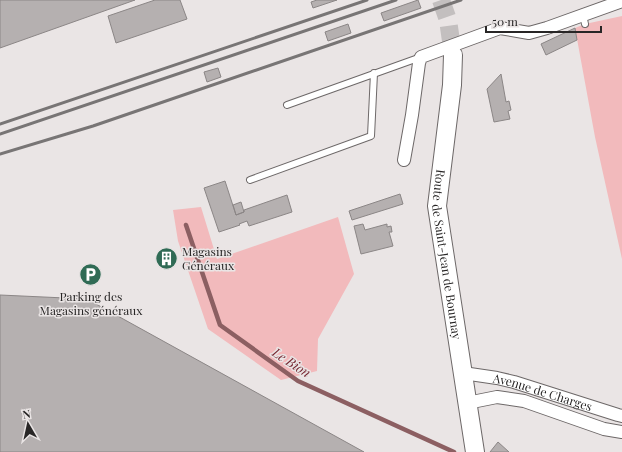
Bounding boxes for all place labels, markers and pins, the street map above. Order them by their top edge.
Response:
place label: Magasins Généraux [182,243,235,273]
building icon: Magasins Généraux [154,245,180,271]
parking icon: Parking des Magasins généraux [78,262,104,288]
place label: Parking des Magasins généraux [40,288,143,318]

